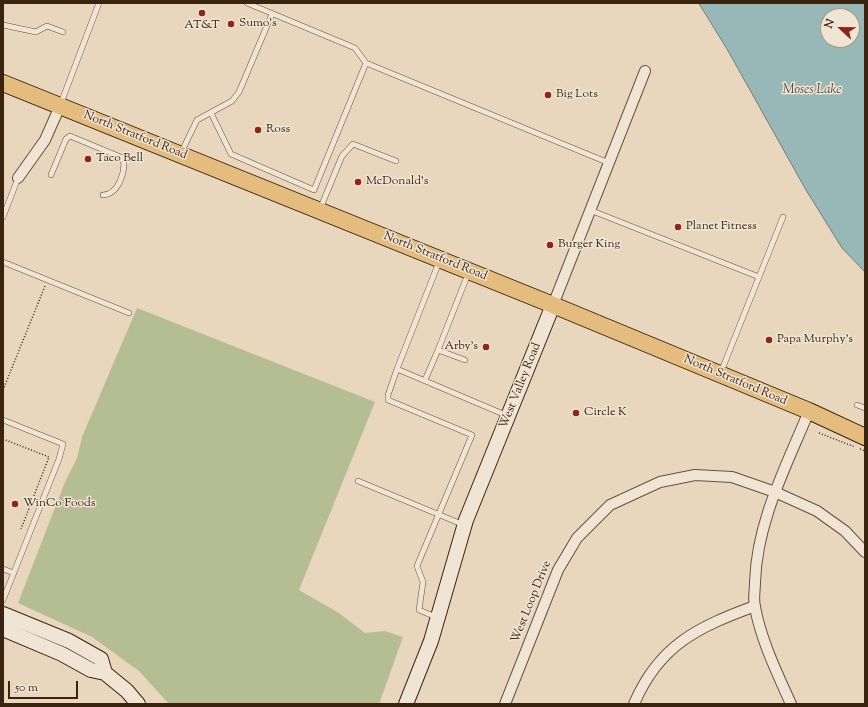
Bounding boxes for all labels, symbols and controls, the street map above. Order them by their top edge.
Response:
marker: AT&T [197,8,207,18]
north arrow [820,8,860,48]
place label: Sumo's [239,17,277,31]
text: N [821,17,839,31]
place label: AT&T [184,19,220,33]
marker: Sumo's [226,19,236,29]
water label: Moses Lake [782,83,842,99]
place label: Big Lots [556,88,598,102]
marker: Big Lots [543,90,553,100]
street label: North Stratford Road [81,109,189,163]
place label: Ross [266,123,290,137]
marker: Ross [253,125,263,135]
place label: Taco Bell [96,152,143,166]
marker: Taco Bell [83,154,93,164]
place label: McDonald's [366,175,428,189]
marker: McDonald's [353,177,363,187]
place label: Planet Fitness [686,220,757,234]
marker: Planet Fitness [673,222,683,232]
street label: North Stratford Road [381,230,489,284]
place label: Burger King [558,238,620,252]
marker: Burger King [545,240,555,250]
place label: Papa Murphy's [777,333,853,347]
marker: Papa Murphy's [764,335,774,345]
place label: Arby's [444,340,478,354]
street label: West Valley Road [497,341,545,431]
marker: Arby's [481,342,491,352]
street label: North Stratford Road [681,353,789,409]
place label: Circle K [584,406,627,420]
marker: Circle K [571,408,581,418]
place label: WinCo Foods [23,497,96,511]
marker: WinCo Foods [10,499,20,509]
street label: West Loop Drive [509,559,555,645]
scale bar [10,673,80,699]
text: 50 m [15,679,38,697]

